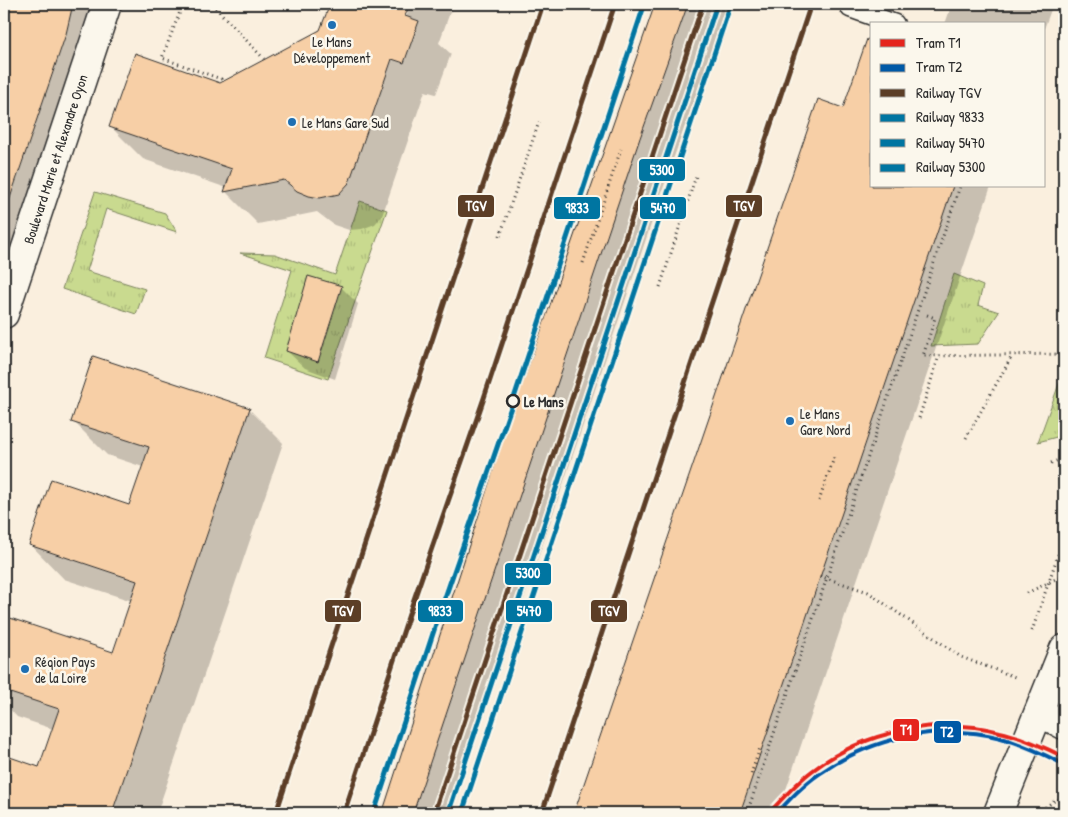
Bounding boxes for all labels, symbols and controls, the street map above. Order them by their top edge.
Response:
marker: Le Mans Développement [326,19,338,31]
legend [870,22,1046,188]
place label: Le Mans Développement [294,32,370,68]
text: Tram T1 [916,32,961,53]
text: Tram T2 [916,56,962,77]
street label: Boulevard Marie et Alexandre Oyon [19,72,92,246]
text: Railway TGV [916,82,982,103]
text: Railway 9833 [916,106,984,127]
place label: Le Mans Gare Sud [302,113,389,132]
marker: Le Mans Gare Sud [286,116,298,128]
text: Railway 5470 [916,132,985,153]
text: Railway 5300 [916,156,985,177]
line badge: 5300 [638,158,686,182]
text: 5300 [650,160,675,179]
line badge: TGV [457,194,495,218]
line badge: TGV [725,194,763,218]
text: TGV [464,196,488,215]
line badge: 9833 [553,196,601,220]
line badge: 5470 [639,196,687,220]
text: TGV [732,196,756,215]
text: 9833 [565,198,590,217]
text: 5470 [651,198,676,217]
place label: Le Mans [524,392,564,411]
marker: Le Mans [506,394,520,408]
place label: Le Mans Gare Nord [800,404,851,439]
marker: Le Mans Gare Nord [784,415,796,427]
line badge: 5300 [504,562,552,586]
text: 5300 [516,563,541,582]
line badge: TGV [324,599,362,623]
line badge: 9833 [417,599,464,623]
line badge: 5470 [505,599,553,623]
line badge: TGV [590,599,628,623]
text: TGV [331,601,355,620]
text: 9833 [428,601,453,620]
text: 5470 [517,601,542,620]
text: TGV [597,601,621,620]
place label: Région Pays de la Loire [35,652,95,687]
marker: Région Pays de la Loire [19,663,31,675]
line badge: T1 [892,718,920,742]
text: T1 [899,720,912,739]
line badge: T2 [933,720,962,744]
text: T2 [939,722,954,741]

